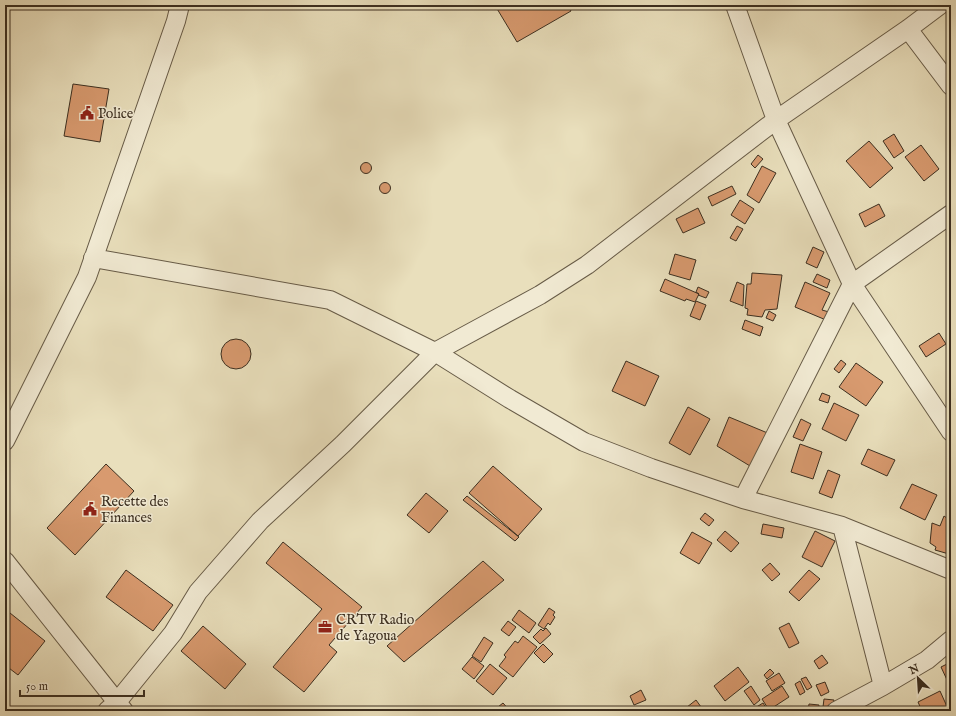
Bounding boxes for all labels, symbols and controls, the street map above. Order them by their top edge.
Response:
public building icon: Police [79,105,95,121]
place label: Police [98,105,134,123]
place label: Recette des Finances [101,493,168,527]
public building icon: Recette des Finances [82,501,98,517]
place label: CRTV Radio de Yagoua [336,611,415,645]
office icon: CRTV Radio de Yagoua [317,619,333,635]
north arrow [898,658,938,698]
text: N [906,661,922,679]
scale bar [20,672,144,698]
text: 50 m [26,679,48,694]

